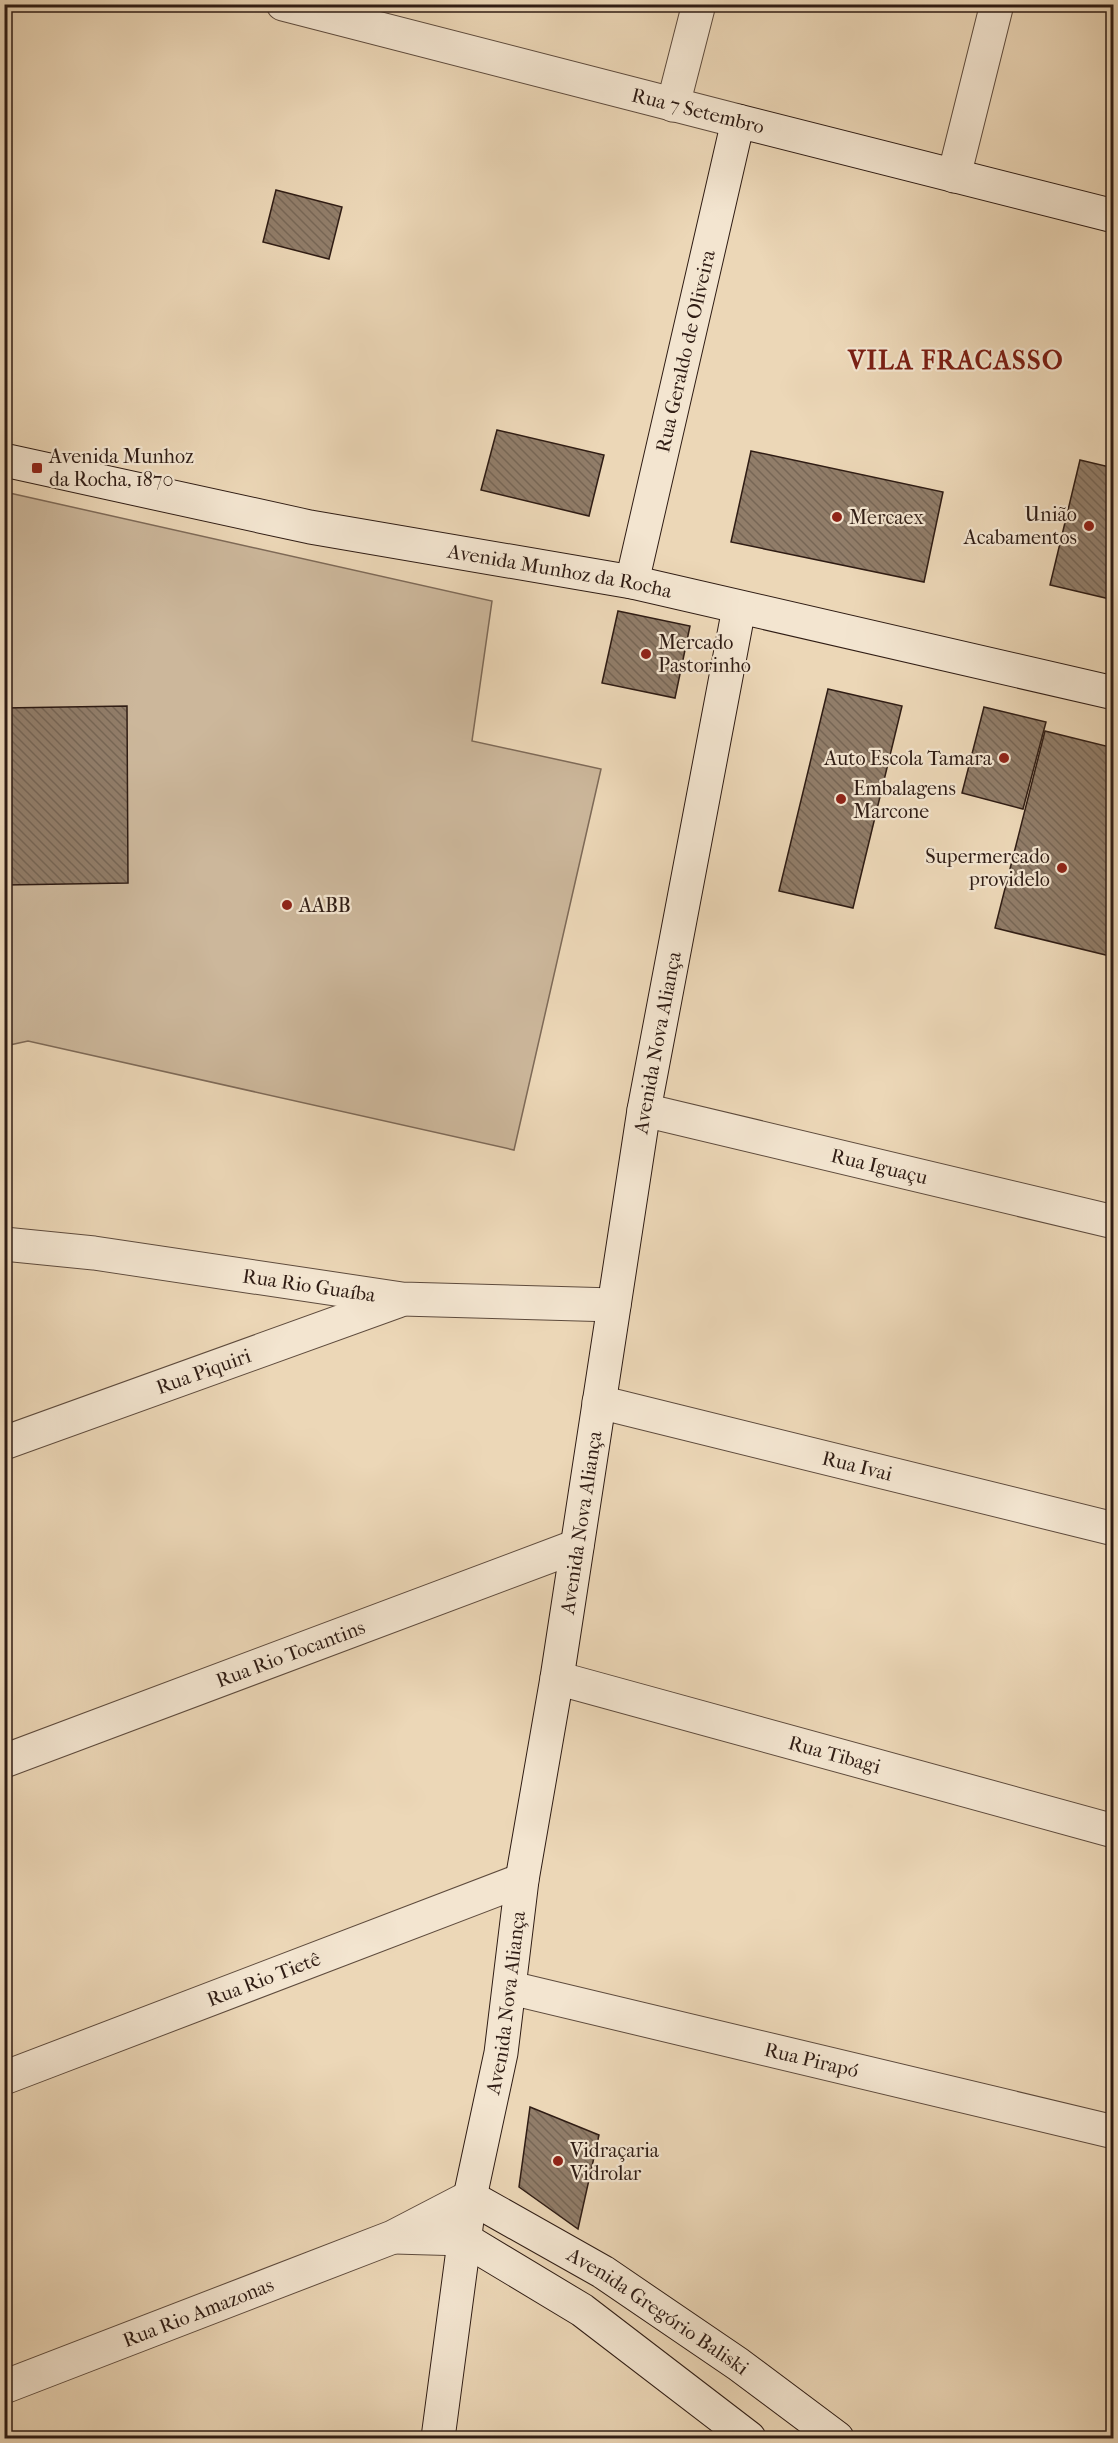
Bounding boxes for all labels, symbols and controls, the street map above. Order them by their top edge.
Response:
street label: Rua 7 Setembro [629,83,767,139]
street label: Rua Geraldo de Oliveira [651,247,720,454]
district label: VILA FRACASSO [847,345,1064,376]
place label: Avenida Munhoz da Rocha, 1870 [48,445,194,491]
marker: Avenida Munhoz da Rocha, 1870 [30,461,44,475]
place label: União Acabamentos [963,503,1077,549]
place label: Mercaex [849,506,924,529]
marker: Mercaex [830,510,844,524]
marker: União Acabamentos [1082,519,1096,533]
street label: Avenida Munhoz da Rocha [445,539,675,603]
place label: Mercado Pastorinho [658,631,751,677]
marker: Mercado Pastorinho [639,647,653,661]
place label: Auto Escola Tamara [823,747,993,770]
marker: Auto Escola Tamara [997,751,1011,765]
place label: Embalagens Marcone [853,777,956,823]
marker: Embalagens Marcone [834,792,848,806]
place label: Supermercado providelo [925,845,1050,891]
marker: Supermercado providelo [1055,861,1069,875]
place label: AABB [298,894,351,917]
marker: AABB [280,898,294,912]
street label: Avenida Nova Aliança [629,949,685,1136]
street label: Rua Iguaçu [829,1143,931,1189]
street label: Rua Rio Guaíba [241,1264,378,1307]
street label: Rua Piquiri [153,1343,254,1399]
street label: Avenida Nova Aliança [555,1429,606,1617]
street label: Rua Ivai [820,1446,895,1485]
street label: Rua Rio Tocantins [213,1615,368,1692]
street label: Rua Tibagi [786,1731,883,1778]
street label: Avenida Nova Aliança [481,1909,530,2097]
street label: Rua Rio Tietê [204,1947,324,2011]
street label: Rua Pirapó [762,2037,861,2082]
place label: Vidraçaria Vidrolar [569,2139,660,2185]
marker: Vidraçaria Vidrolar [551,2154,565,2168]
street label: Avenida Gregório Baliski [562,2242,753,2380]
street label: Rua Rio Amazonas [119,2273,277,2352]

